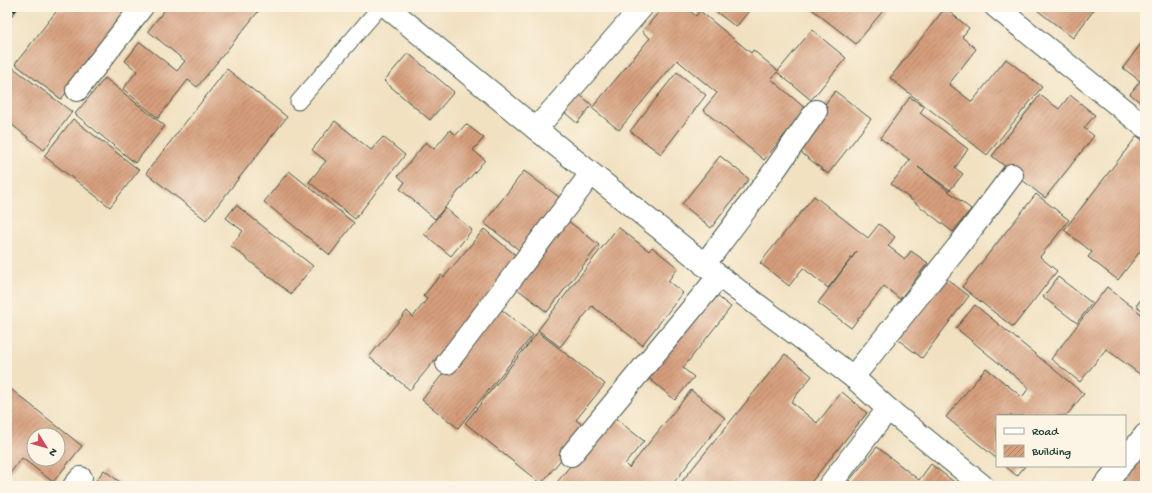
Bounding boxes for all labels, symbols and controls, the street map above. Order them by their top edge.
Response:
legend [996,415,1126,467]
text: Road [1032,426,1059,440]
north arrow [26,427,66,467]
text: N [45,445,59,458]
text: Building [1031,446,1071,460]

